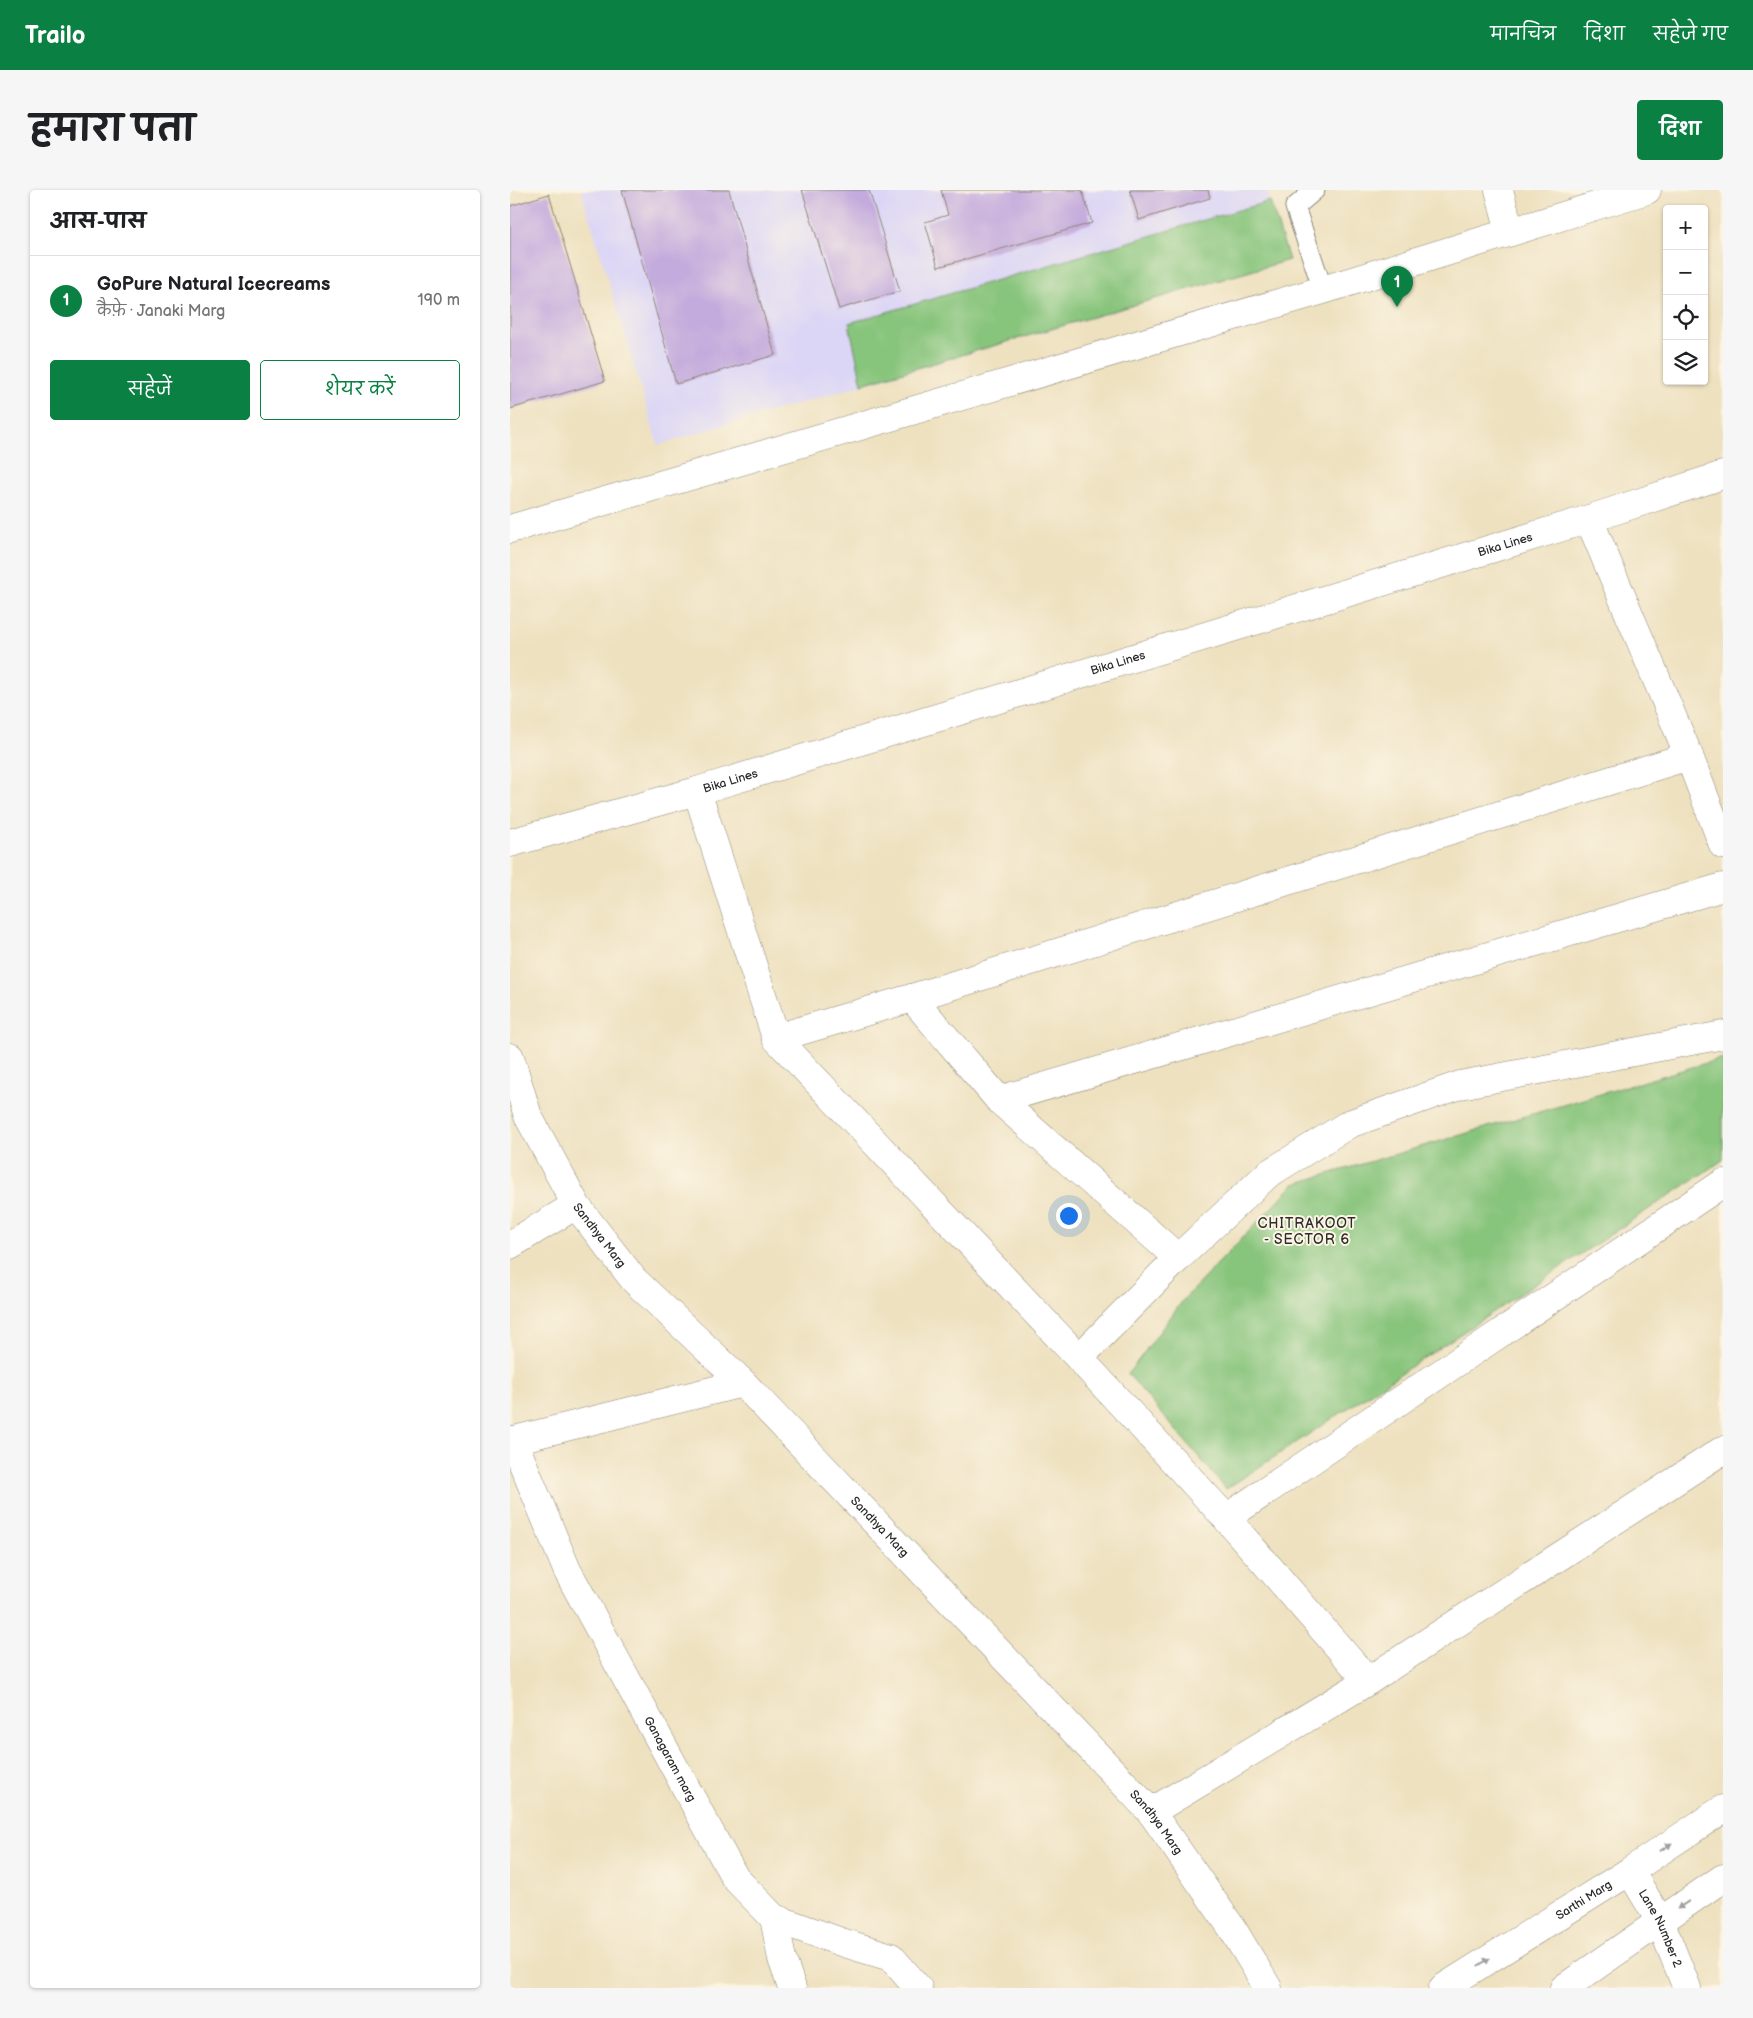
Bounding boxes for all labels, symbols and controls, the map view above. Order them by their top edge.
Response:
text: Trailo [25,21,85,50]
text: मानचित्र [1490,24,1556,45]
text: दिशा [1584,24,1625,45]
text: सहेजे गए [1653,24,1728,45]
button: दिशा [1637,100,1723,160]
text: हमारा पता [30,108,195,151]
map controls [1663,205,1708,385]
button: + [1663,205,1708,250]
text: आस-पास [50,209,146,234]
button: − [1663,250,1708,295]
pin: 1 [1381,266,1413,307]
text: GoPure Natural Icecreams [97,273,330,296]
text: 1 [63,291,69,310]
text: 190 m [418,291,460,310]
button: locate [1663,295,1708,340]
text: कैफ़े · Janaki Marg [97,302,225,321]
button: layers [1663,340,1708,385]
button: सहेजें [50,360,250,420]
button: शेयर करें [260,360,460,420]
street label: Bika Lines [1476,529,1534,560]
street label: Bika Lines [1089,647,1147,678]
street label: Bika Lines [701,765,760,796]
street label: Sandhya Marg [570,1200,629,1271]
your location [1056,1203,1082,1229]
district label: CHITRAKOOT - SECTOR 6 [1257,1215,1357,1248]
street label: Sandhya Marg [848,1493,912,1560]
street label: Ganagaram marg [641,1714,699,1804]
street label: Sandhya Marg [1127,1787,1186,1858]
one-way arrow [1659,1842,1672,1852]
street label: Sarthi Marg [1553,1877,1615,1923]
street label: Lane Number 2 [1635,1887,1685,1969]
one-way arrow [1676,1901,1689,1910]
one-way arrow [1477,1958,1490,1967]

